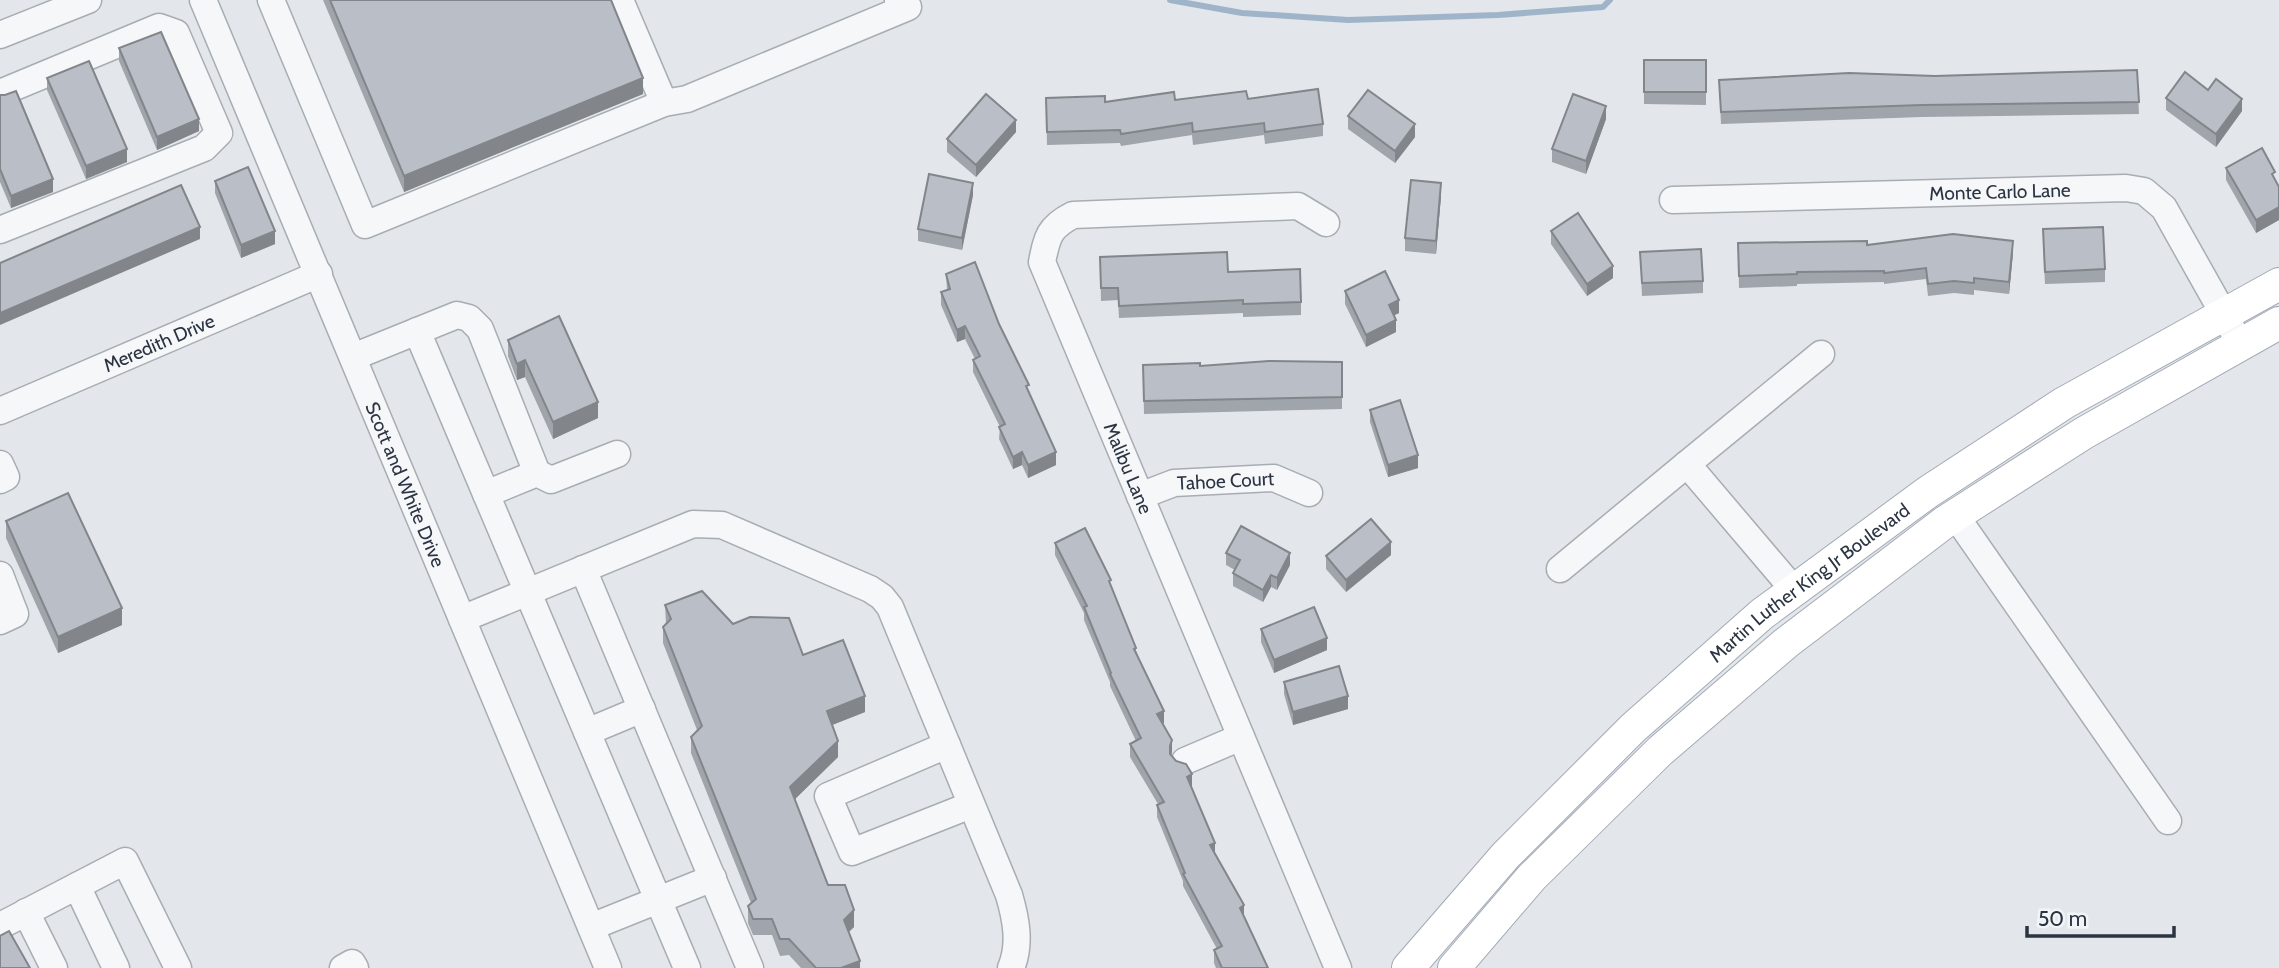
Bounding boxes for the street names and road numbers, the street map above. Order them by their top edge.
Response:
street label: Monte Carlo Lane [1929,178,2071,205]
street label: Meredith Drive [100,309,218,377]
street label: Scott and White Drive [361,398,450,571]
street label: Malibu Lane [1099,419,1158,518]
street label: Tahoe Court [1176,466,1275,494]
street label: Martin Luther King Jr Boulevard [1704,498,1914,667]

